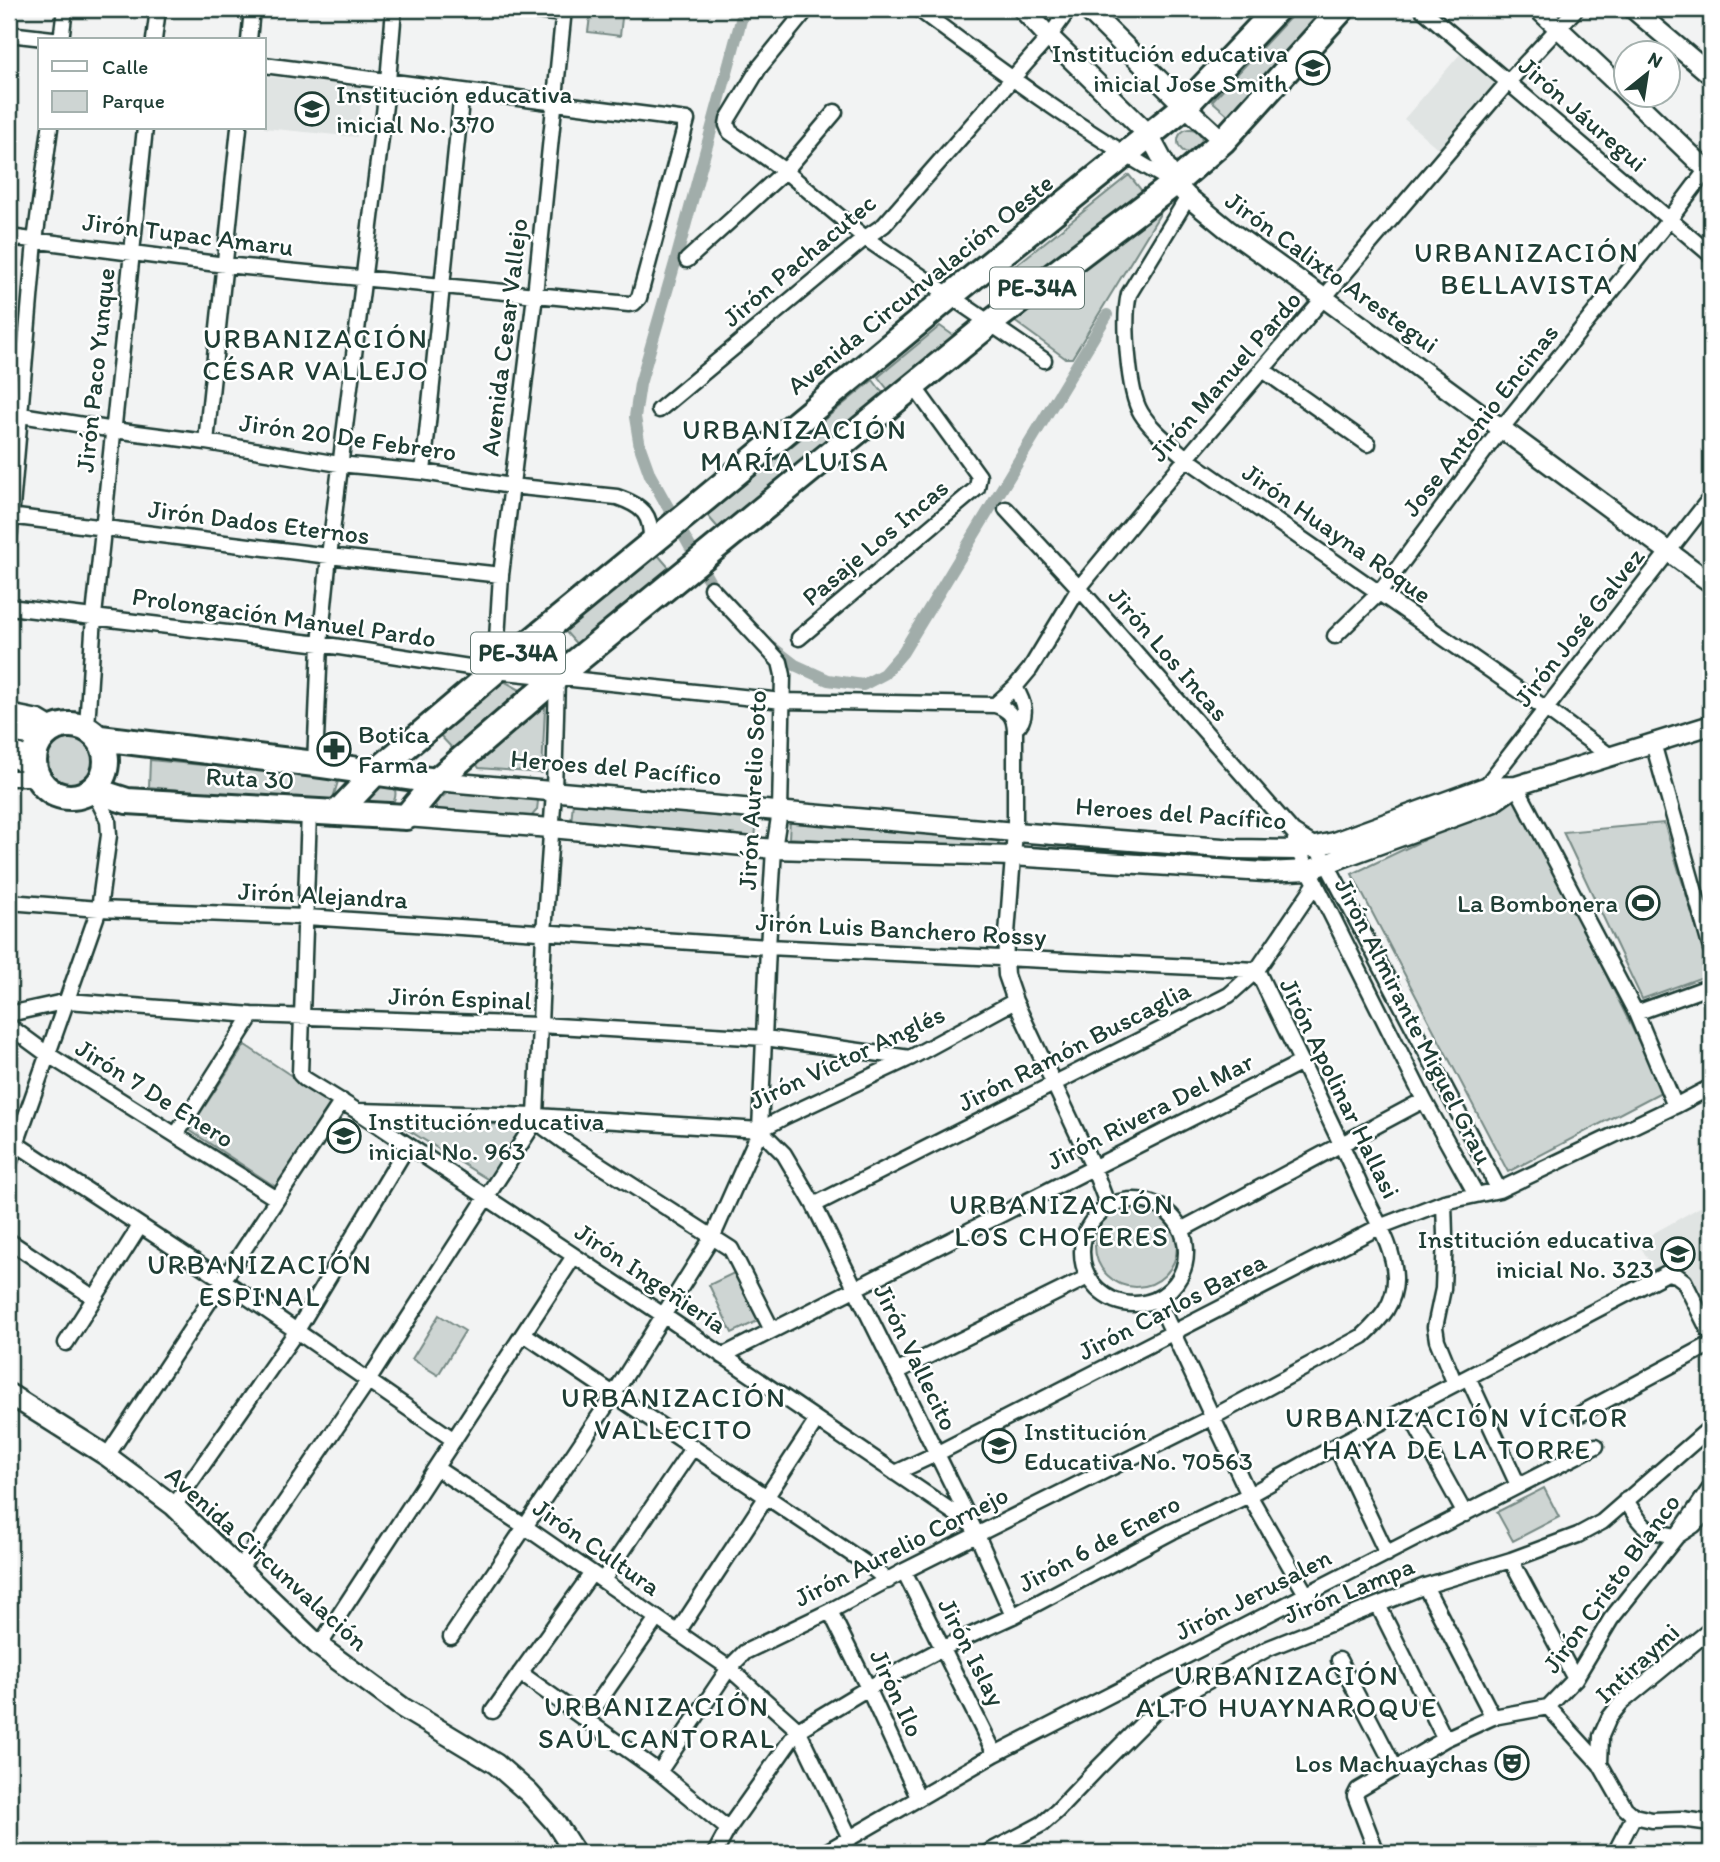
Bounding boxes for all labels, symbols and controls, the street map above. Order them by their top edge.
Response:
place label: Institución educativa inicial Jose Smith [1052,37,1288,99]
legend [38,38,266,130]
north arrow [1612,38,1682,108]
text: N [1644,47,1667,73]
school or university icon: Institución educativa inicial Jose Smith [1294,49,1332,87]
street label: Jirón Jáuregui [1512,50,1654,178]
text: Calle [102,54,148,79]
place label: Institución educativa inicial No. 370 [336,78,572,140]
text: Parque [102,88,165,113]
school or university icon: Institución educativa inicial No. 370 [293,90,331,128]
street label: Avenida Circunvalación Oeste [780,167,1060,401]
street label: Jirón Calixto Arestegui [1219,184,1445,360]
street label: Jirón Pachacutec [716,186,882,334]
street label: Jirón Tupac Amaru [81,205,295,263]
street label: Avenida Cesar Vallejo [474,216,534,458]
district label: URBANIZACIÓN BELLAVISTA [1414,235,1640,301]
street label: Jirón Paco Yunque [68,266,122,474]
road number: PE-34A [990,268,1084,309]
street label: Jirón Manuel Pardo [1142,284,1308,468]
street label: Jose Antonio Encinas [1395,317,1565,523]
district label: URBANIZACIÓN CÉSAR VALLEJO [202,321,430,387]
street label: Jirón 20 De Febrero [237,406,459,468]
district label: URBANIZACIÓN MARÍA LUISA [682,412,908,478]
street label: Jirón Huayna Roque [1236,456,1438,610]
street label: Pasaje Los Incas [795,471,955,613]
street label: Jirón Dados Eternos [146,493,372,551]
street label: Jirón José Galvez [1507,541,1651,713]
street label: Prolongación Manuel Pardo [130,580,438,654]
street label: Jirón Los Incas [1102,580,1236,728]
road number: PE-34A [471,632,565,674]
street label: Jirón Aurelio Soto [731,689,773,891]
place label: Botica Farma [358,718,430,780]
pharmacy icon: Botica Farma [315,730,353,768]
street label: Heroes del Pacífico [509,742,723,792]
street label: Ruta 30 [205,760,295,796]
street label: Heroes del Pacífico [1074,790,1288,836]
street label: Jirón Almirante Miguel Grau [1328,873,1500,1169]
street label: Jirón Alejandra [237,875,409,915]
sports icon: La Bombonera [1624,884,1662,922]
place label: La Bombonera [1457,887,1618,919]
street label: Jirón Luis Banchero Rossy [755,905,1047,953]
street label: Jirón Ramón Buscaglia [952,973,1196,1119]
street label: Jirón Apolinar Hallasi [1273,973,1407,1203]
street label: Jirón Espinal [388,980,532,1016]
street label: Jirón Víctor Anglés [744,998,950,1116]
street label: Jirón 7 De Enero [70,1031,240,1155]
street label: Jirón Rivera Del Mar [1041,1045,1259,1177]
place label: Institución educativa inicial No. 963 [368,1105,604,1167]
school or university icon: Institución educativa inicial No. 963 [325,1117,363,1155]
district label: URBANIZACIÓN LOS CHOFERES [949,1187,1175,1253]
street label: Jirón Ingeñiería [569,1215,734,1341]
place label: Institución educativa inicial No. 323 [1418,1223,1654,1285]
school or university icon: Institución educativa inicial No. 323 [1659,1235,1697,1273]
street label: Jirón Carlos Barea [1072,1245,1272,1367]
district label: URBANIZACIÓN ESPINAL [147,1247,373,1313]
street label: Jirón Vallecito [867,1278,965,1436]
district label: URBANIZACIÓN VALLECITO [561,1380,787,1446]
district label: URBANIZACIÓN VÍCTOR HAYA DE LA TORRE [1285,1400,1629,1466]
place label: Institución Educativa No. 70563 [1024,1415,1253,1477]
school or university icon: Institución Educativa No. 70563 [980,1427,1018,1465]
street label: Avenida Circunvalación [159,1458,375,1658]
street label: Jirón Aurelio Cornejo [789,1478,1013,1614]
street label: Jirón 6 de Enero [1012,1487,1186,1599]
street label: Jirón Cristo Blanco [1535,1487,1687,1679]
street label: Jirón Cultura [527,1491,667,1603]
street label: Jirón Jerusalen [1169,1541,1337,1647]
street label: Jirón Lampa [1279,1549,1419,1631]
street label: Jirón Islay [931,1593,1013,1711]
street label: Intiraymi [1588,1616,1686,1710]
street label: Jirón Ilo [863,1644,931,1742]
district label: URBANIZACIÓN ALTO HUAYNAROQUE [1136,1658,1438,1724]
district label: URBANIZACIÓN SAÚL CANTORAL [538,1689,776,1755]
theatre icon: Los Machuaychas [1493,1744,1531,1782]
place label: Los Machuaychas [1295,1747,1488,1779]

